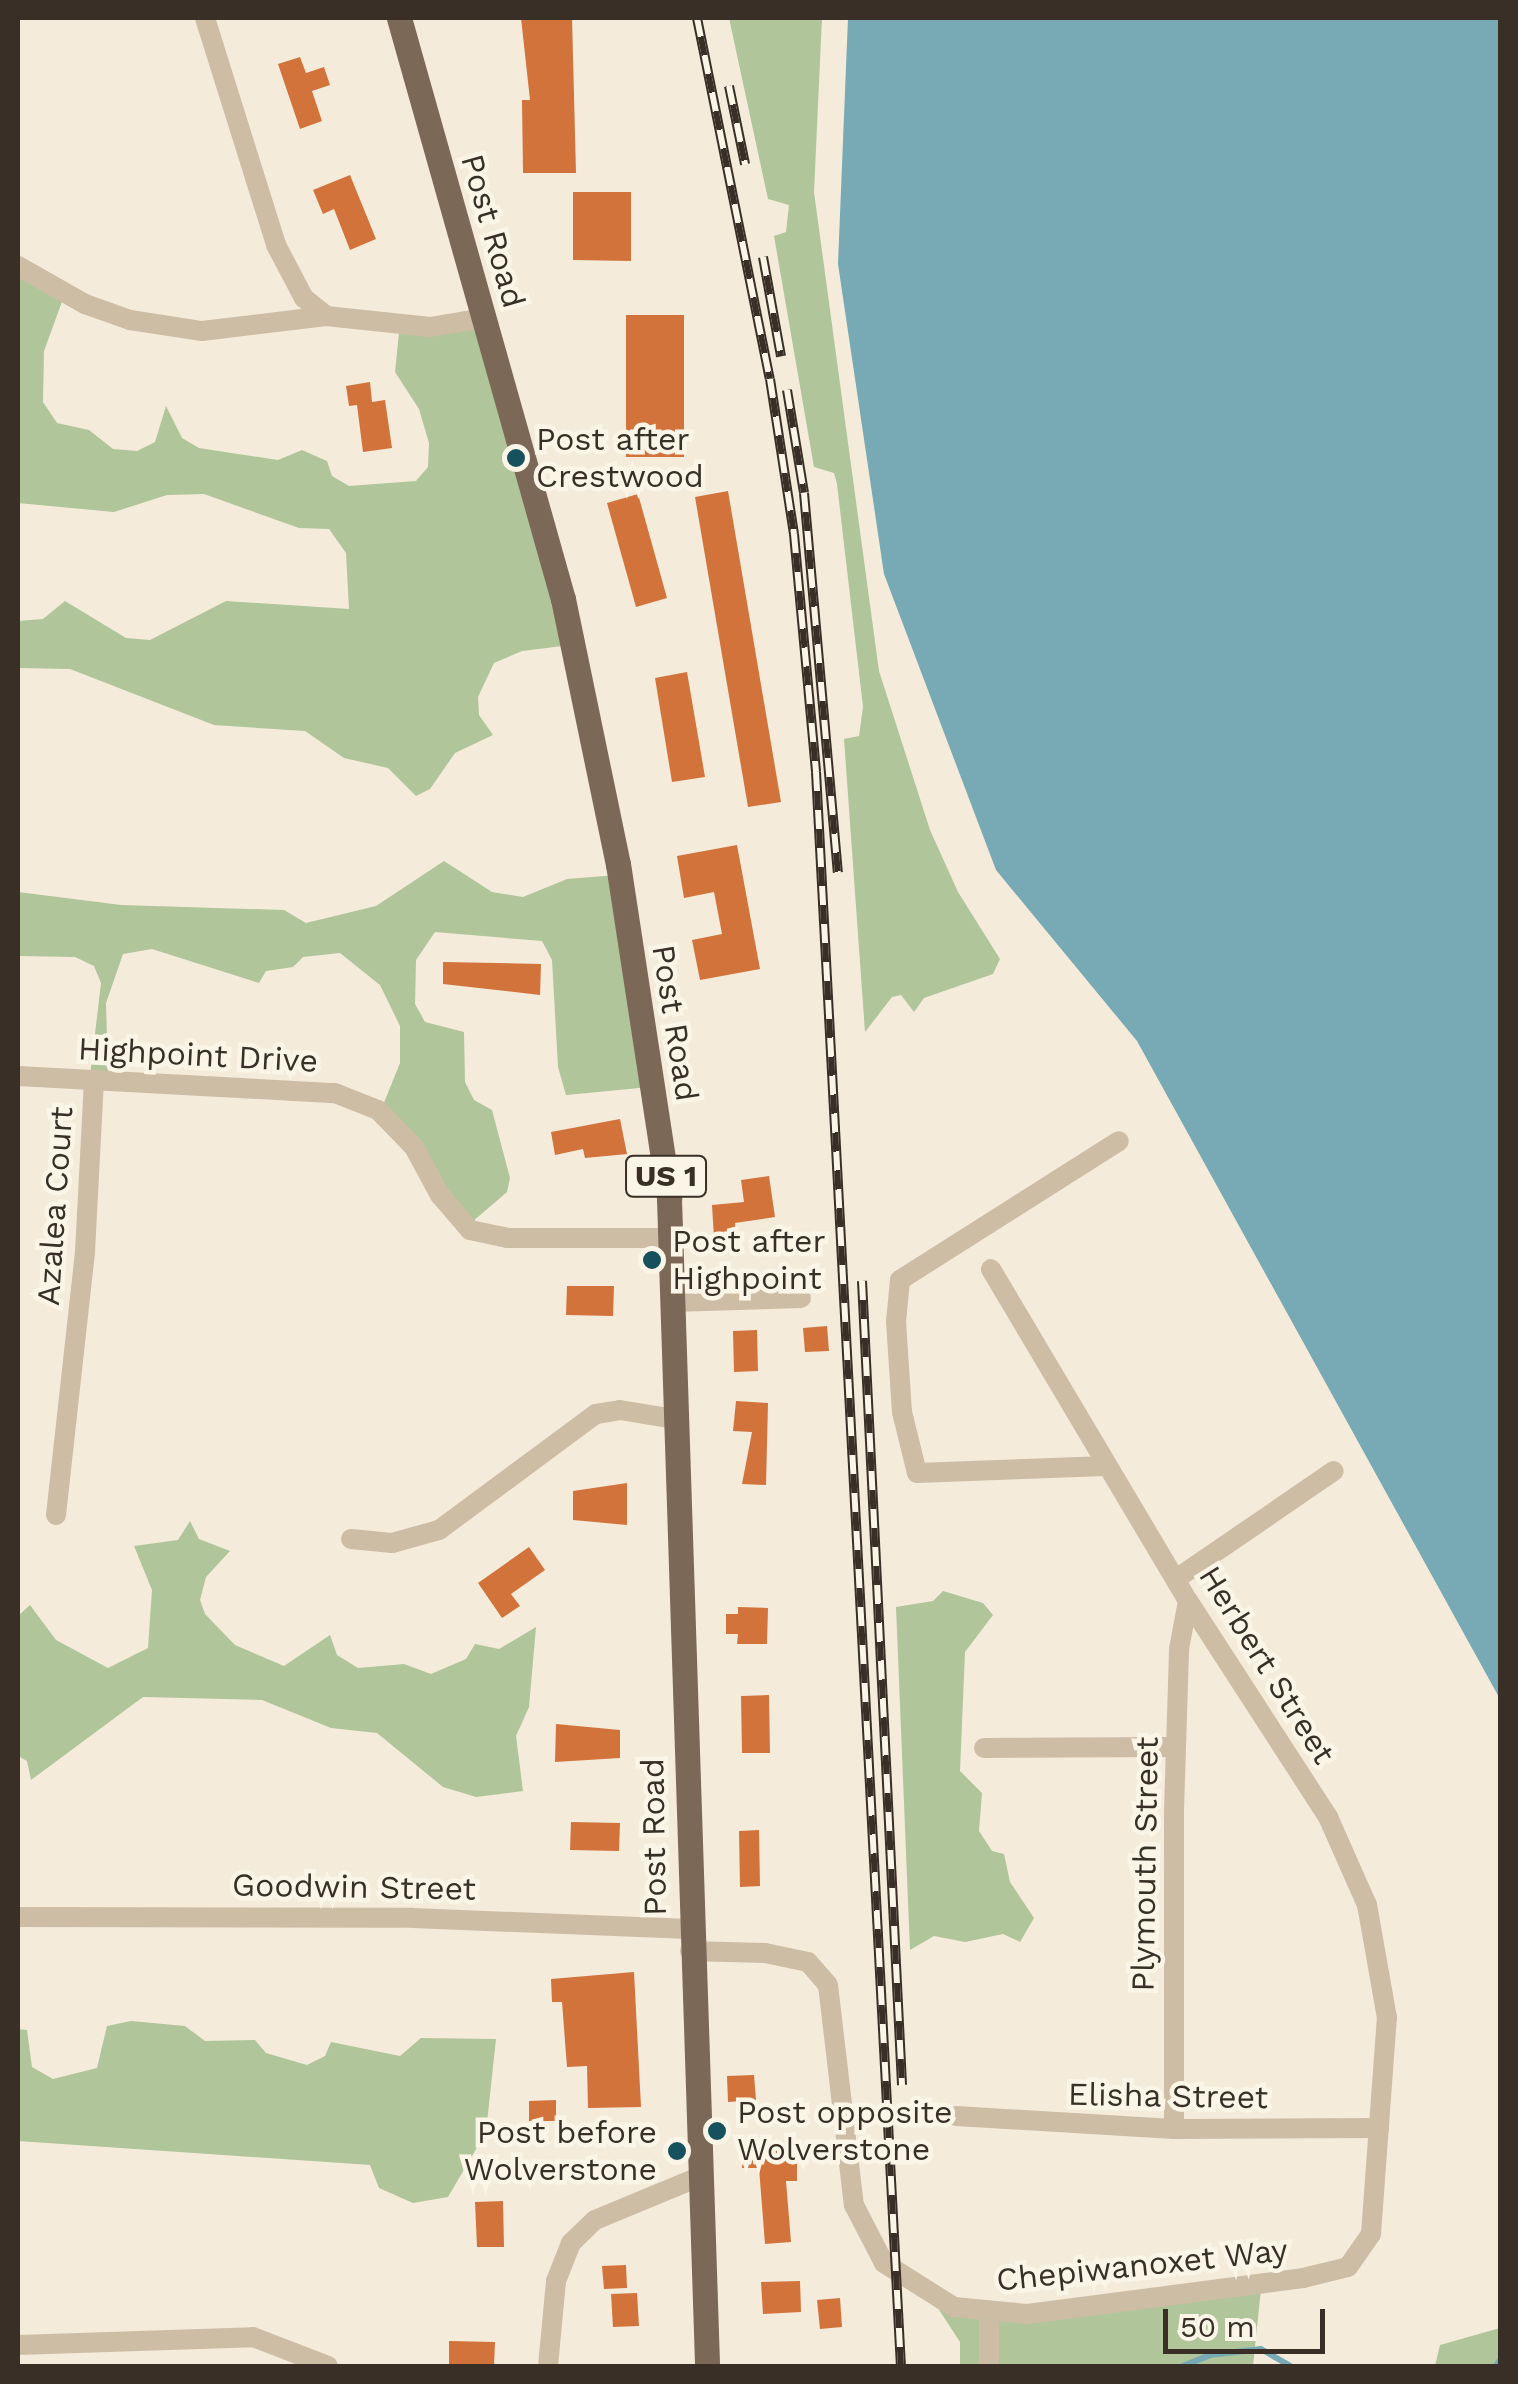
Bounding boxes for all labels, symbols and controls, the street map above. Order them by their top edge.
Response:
street label: Post Road [453,150,533,312]
place label: Post after Crestwood [536,421,704,496]
marker: Post after Crestwood [505,447,527,469]
street label: Post Road [644,942,706,1104]
street label: Highpoint Drive [77,1030,319,1080]
street label: Azalea Court [29,1105,81,1307]
road number: US 1 [624,1151,708,1201]
place label: Post after Highpoint [672,1223,825,1298]
marker: Post after Highpoint [641,1249,663,1271]
street label: Herbert Street [1191,1559,1343,1771]
street label: Plymouth Street [1124,1736,1166,1992]
street label: Post Road [633,1758,675,1916]
street label: Goodwin Street [232,1866,476,1908]
street label: Elisha Street [1067,2075,1269,2117]
place label: Post opposite Wolverstone [737,2094,952,2169]
place label: Post before Wolverstone [464,2114,657,2189]
marker: Post opposite Wolverstone [706,2120,728,2142]
marker: Post before Wolverstone [666,2140,688,2162]
street label: Chepiwanoxet Way [994,2231,1290,2299]
scale bar [1168,2289,1330,2351]
text: 50 m [1180,2309,1255,2344]

